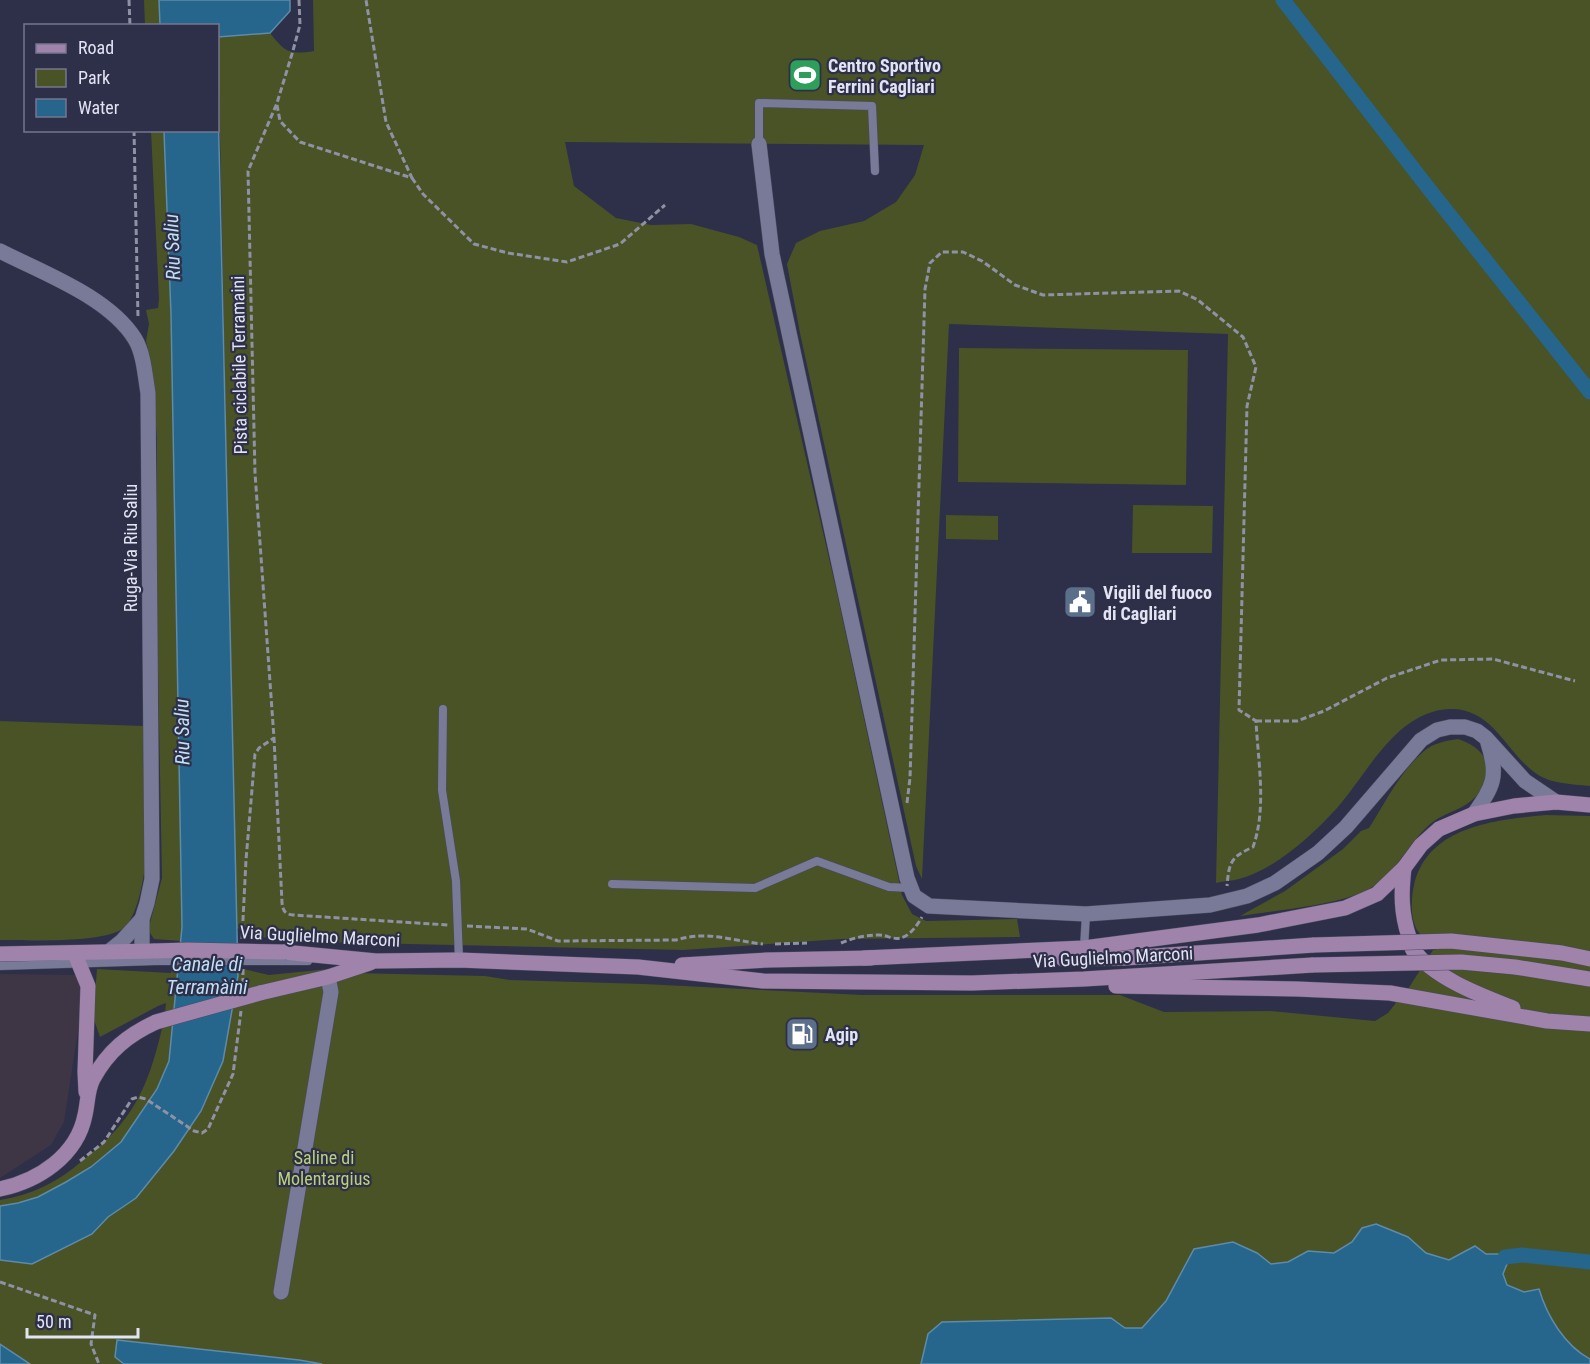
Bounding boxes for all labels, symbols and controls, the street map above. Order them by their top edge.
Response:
legend [24,24,219,132]
text: Road [78,37,114,58]
place label: Centro Sportivo Ferrini Cagliari [828,55,941,97]
sports icon: Centro Sportivo Ferrini Cagliari [787,57,823,93]
text: Park [78,67,110,88]
text: Water [78,97,120,118]
water label: Riu Saliu [159,213,185,281]
street label: Pista ciclabile Terramaini [227,276,251,454]
street label: Ruga-Via Riu Saliu [120,484,141,612]
place label: Vigili del fuoco di Cagliari [1103,582,1212,624]
public building icon: Vigili del fuoco di Cagliari [1062,584,1098,620]
water label: Riu Saliu [169,699,195,765]
street label: Via Guglielmo Marconi [239,921,401,951]
street label: Via Guglielmo Marconi [1032,942,1194,972]
water label: Canale di Terramàini [166,952,248,999]
fuel station icon: Agip [784,1016,820,1052]
place label: Agip [825,1024,858,1045]
park label: Saline di Molentargius [277,1147,371,1189]
scale bar [27,1301,138,1339]
text: 50 m [36,1311,71,1332]

